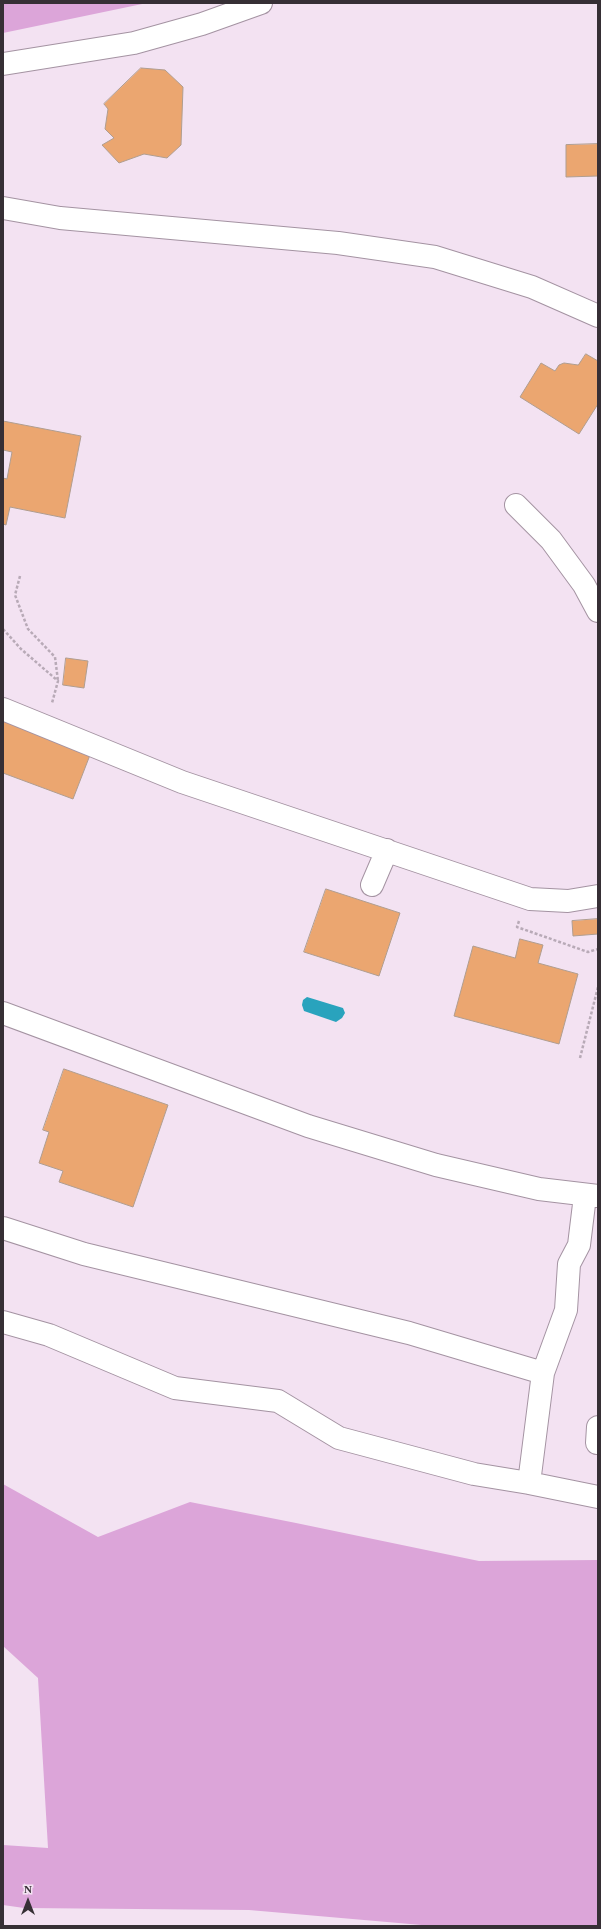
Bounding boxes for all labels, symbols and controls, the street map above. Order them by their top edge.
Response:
north arrow [8,1881,48,1921]
text: N [24,1883,32,1895]

